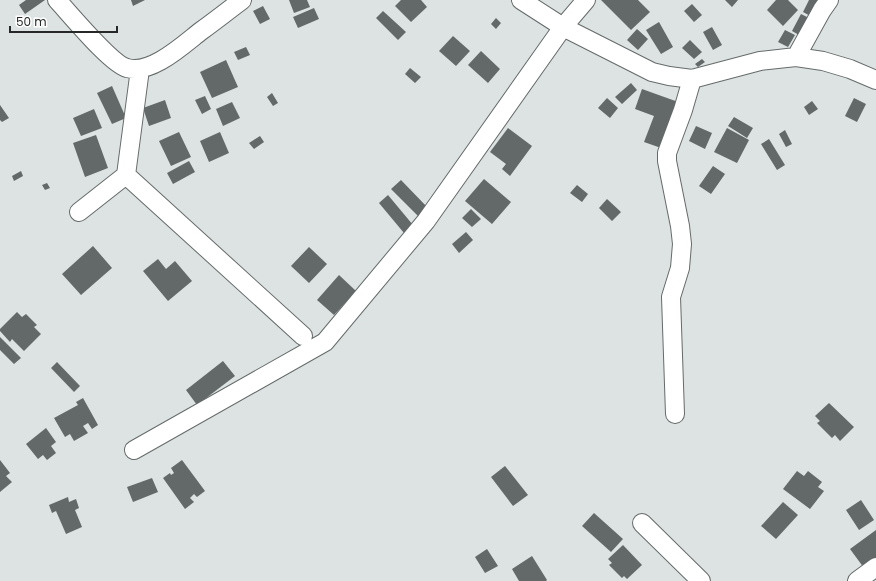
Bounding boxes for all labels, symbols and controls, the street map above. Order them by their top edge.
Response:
scale bar [10,8,117,34]
text: 50 m [16,13,47,30]

